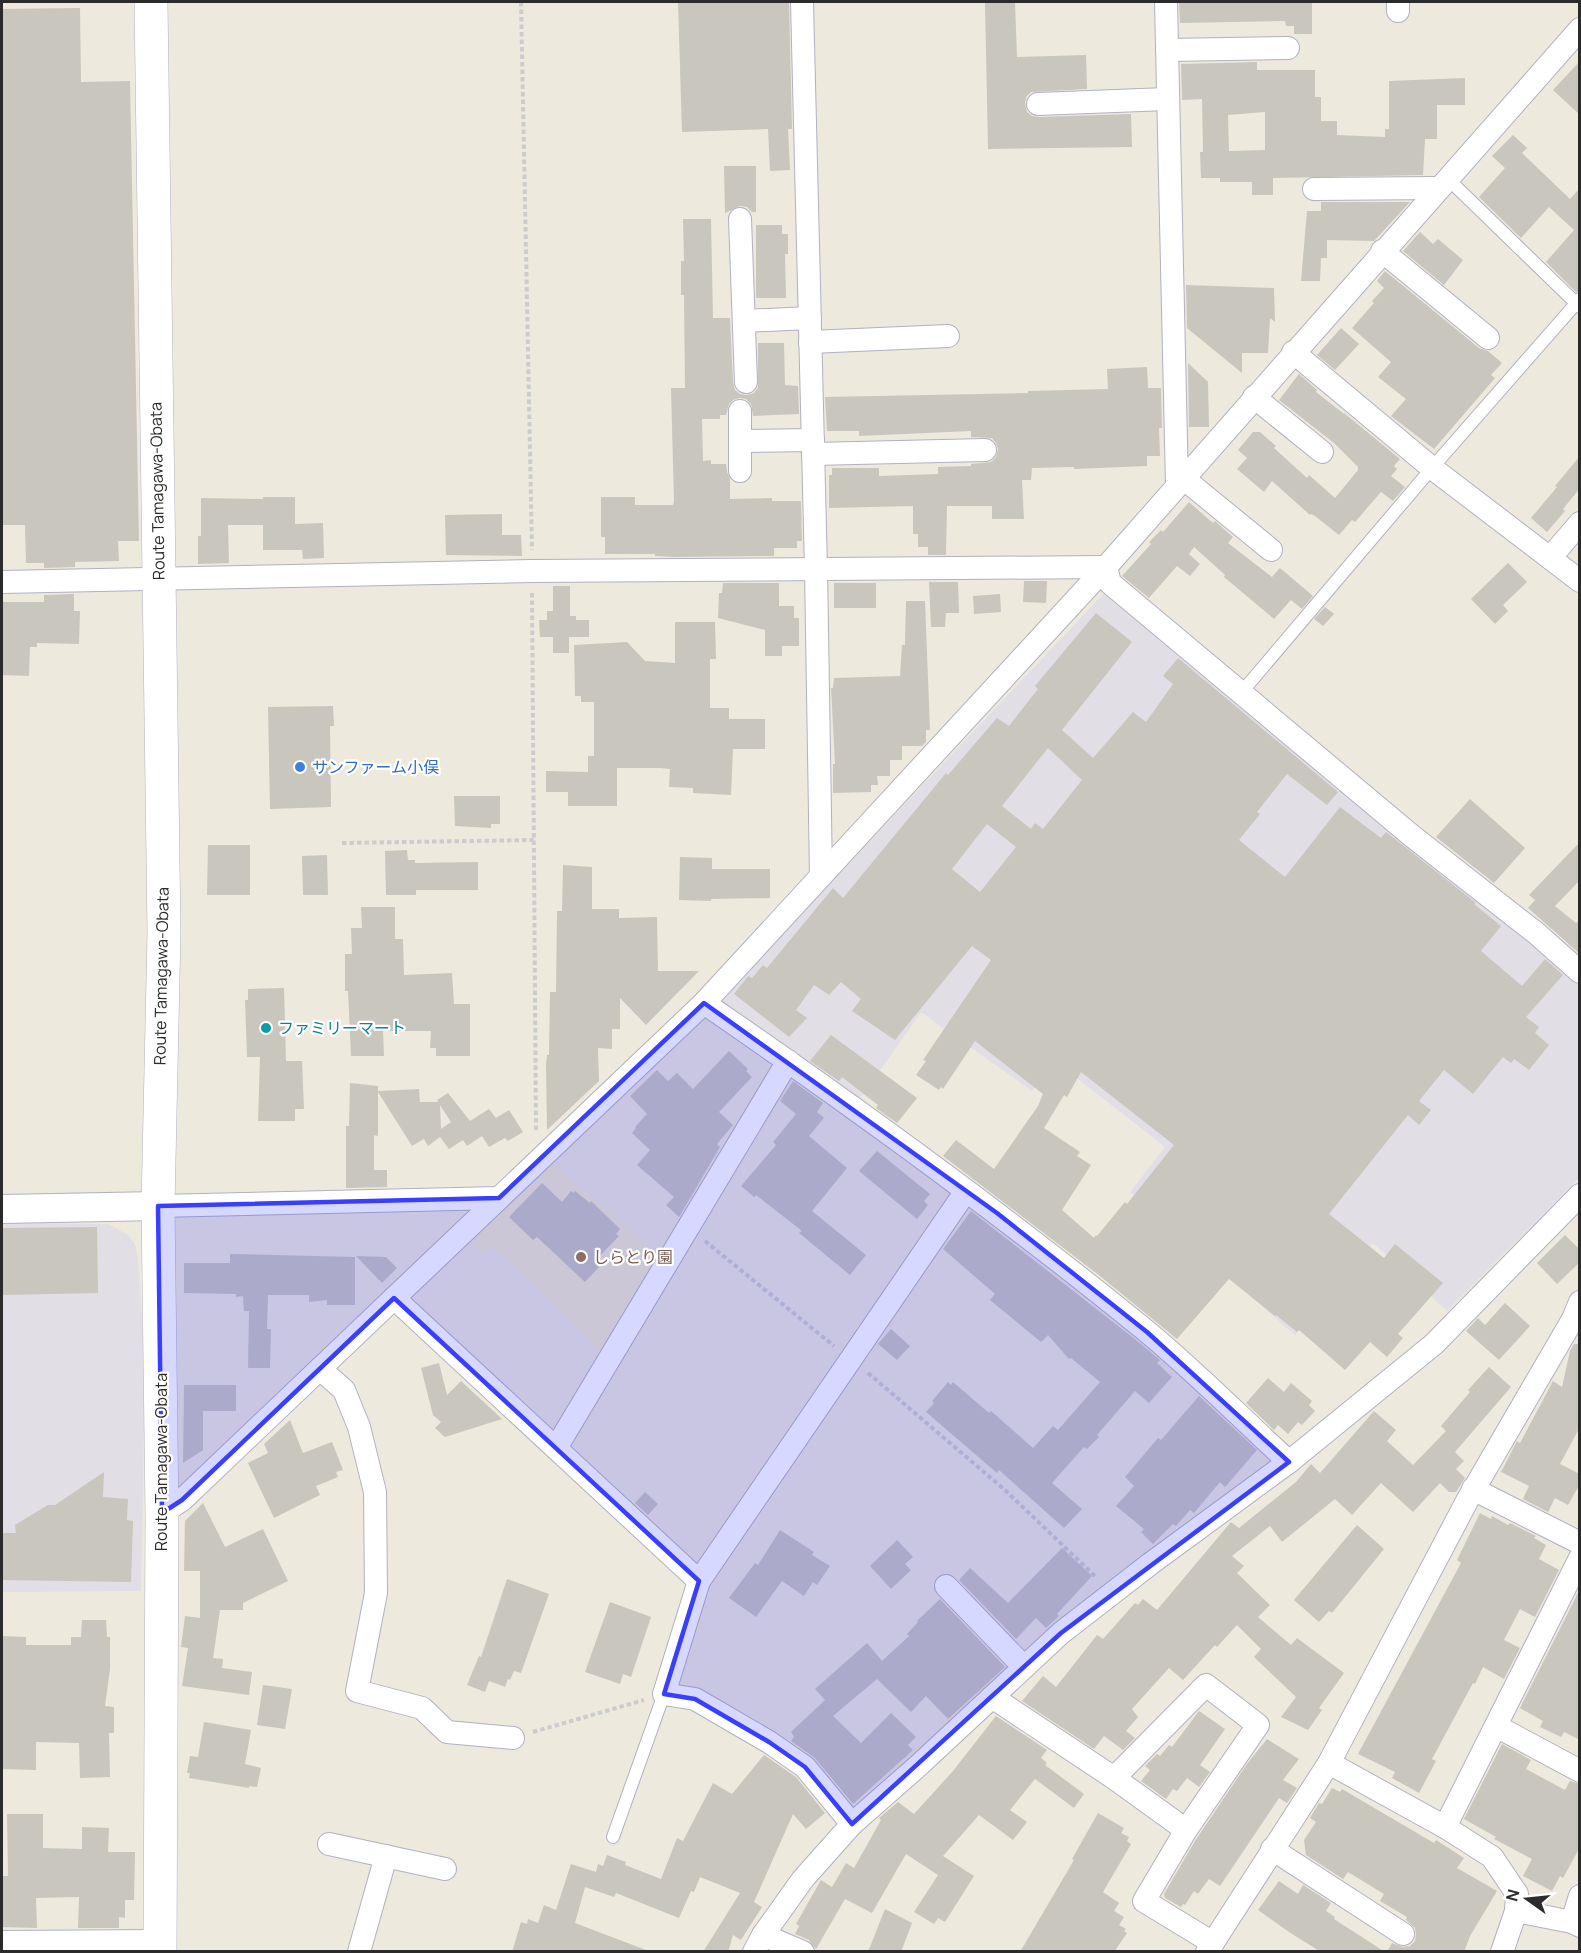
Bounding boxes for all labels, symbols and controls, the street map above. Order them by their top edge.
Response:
street label: Route Tamagawa-Obata [144,402,170,580]
place label: サンファーム小俣 [312,756,439,778]
marker: サンファーム小俣 [293,760,307,774]
street label: Route Tamagawa-Obata [148,887,174,1065]
place label: ファミリーマート [278,1017,406,1039]
marker: ファミリーマート [259,1021,273,1035]
place label: しらとり園 [593,1246,673,1268]
marker: しらとり園 [574,1250,588,1264]
street label: Route Tamagawa-Obata [150,1373,172,1551]
north arrow [1497,1869,1557,1929]
text: N [1500,1887,1525,1904]

